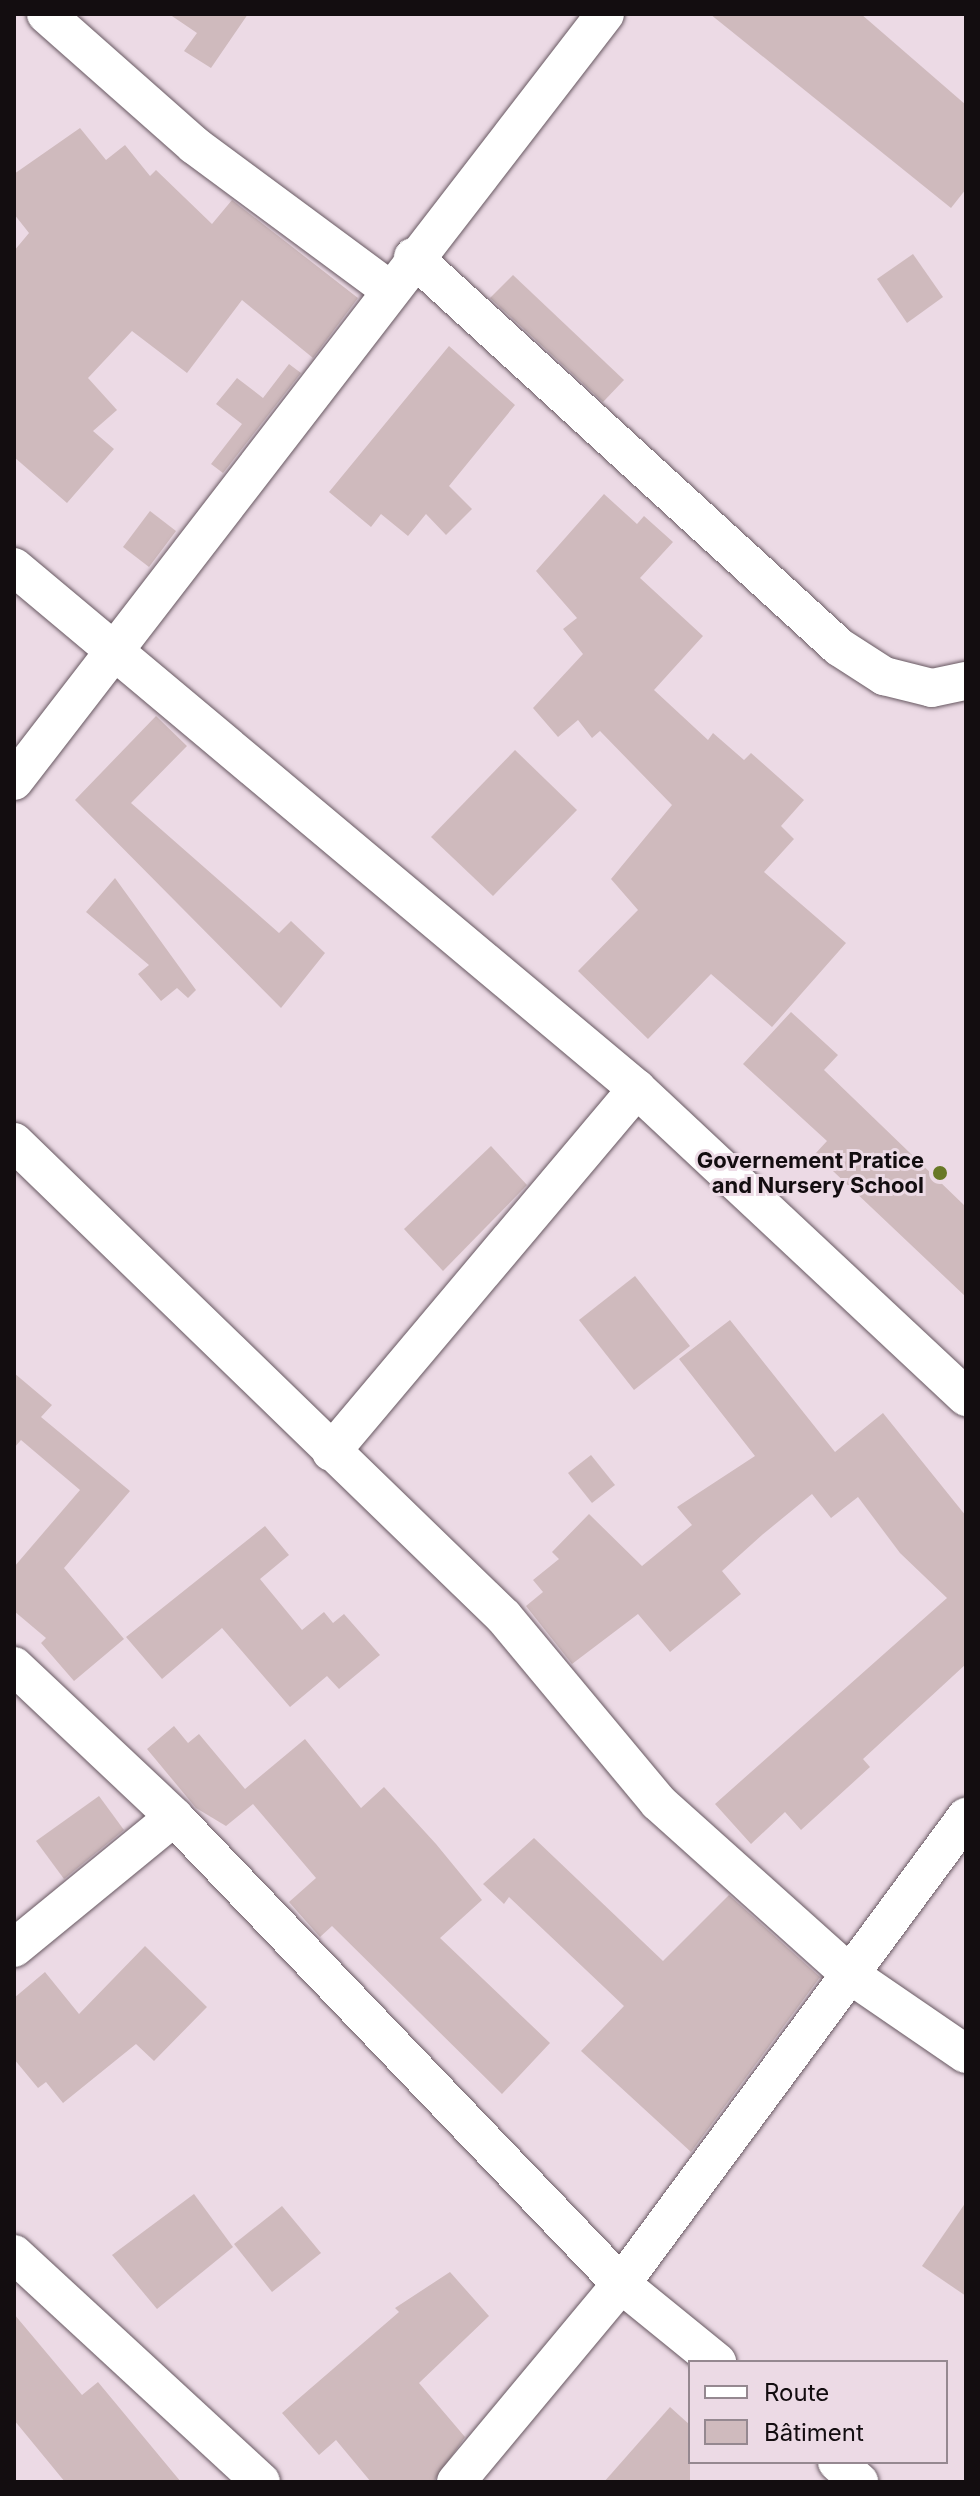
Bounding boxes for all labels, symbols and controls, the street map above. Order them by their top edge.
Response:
place label: Governement Pratice and Nursery School [697,1147,924,1198]
marker: Governement Pratice and Nursery School [931,1164,949,1182]
legend [688,2360,948,2464]
text: Route [764,2378,829,2407]
text: Bâtiment [764,2418,864,2447]

